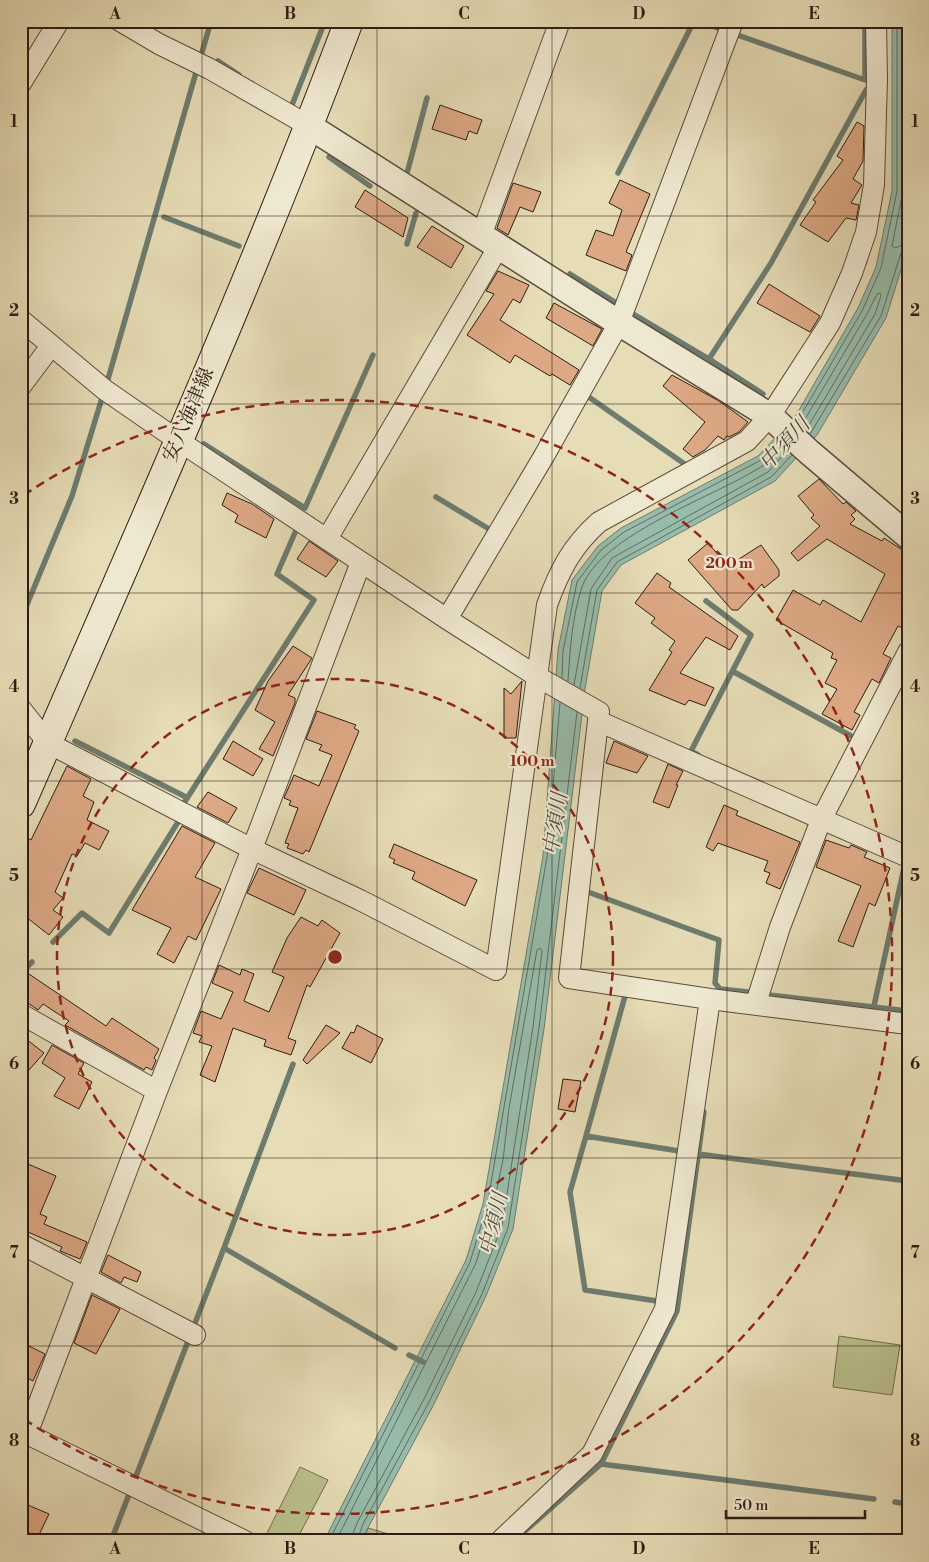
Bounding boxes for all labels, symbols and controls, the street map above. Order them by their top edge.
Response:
text: A [108,4,121,24]
text: B [284,4,296,24]
text: C [458,4,470,24]
text: D [633,4,646,24]
text: E [808,4,820,24]
text: 1 [10,112,18,132]
text: 1 [911,112,919,132]
text: 2 [9,301,19,321]
text: 2 [910,301,920,321]
street label: 安八海津線 [158,364,220,466]
water label: 中須川 [754,411,817,476]
text: 3 [9,489,19,509]
text: 3 [910,489,920,509]
text: 200 m [705,554,753,573]
text: 4 [9,677,20,697]
text: 4 [910,677,921,697]
text: 100 m [510,752,555,771]
water label: 中須川 [539,789,574,857]
text: 5 [9,866,19,886]
text: 5 [910,866,920,886]
centre of rings [326,948,344,966]
text: 6 [9,1054,19,1074]
text: 6 [910,1054,920,1074]
water label: 中須川 [474,1188,515,1258]
text: 7 [9,1243,19,1263]
text: 7 [910,1243,920,1263]
text: 8 [9,1431,19,1451]
text: 8 [910,1431,920,1451]
scale bar [726,1487,865,1519]
text: 50 m [734,1496,768,1515]
text: A [108,1539,121,1559]
text: B [284,1539,296,1559]
text: C [458,1539,470,1559]
text: D [633,1539,646,1559]
text: E [808,1539,820,1559]

